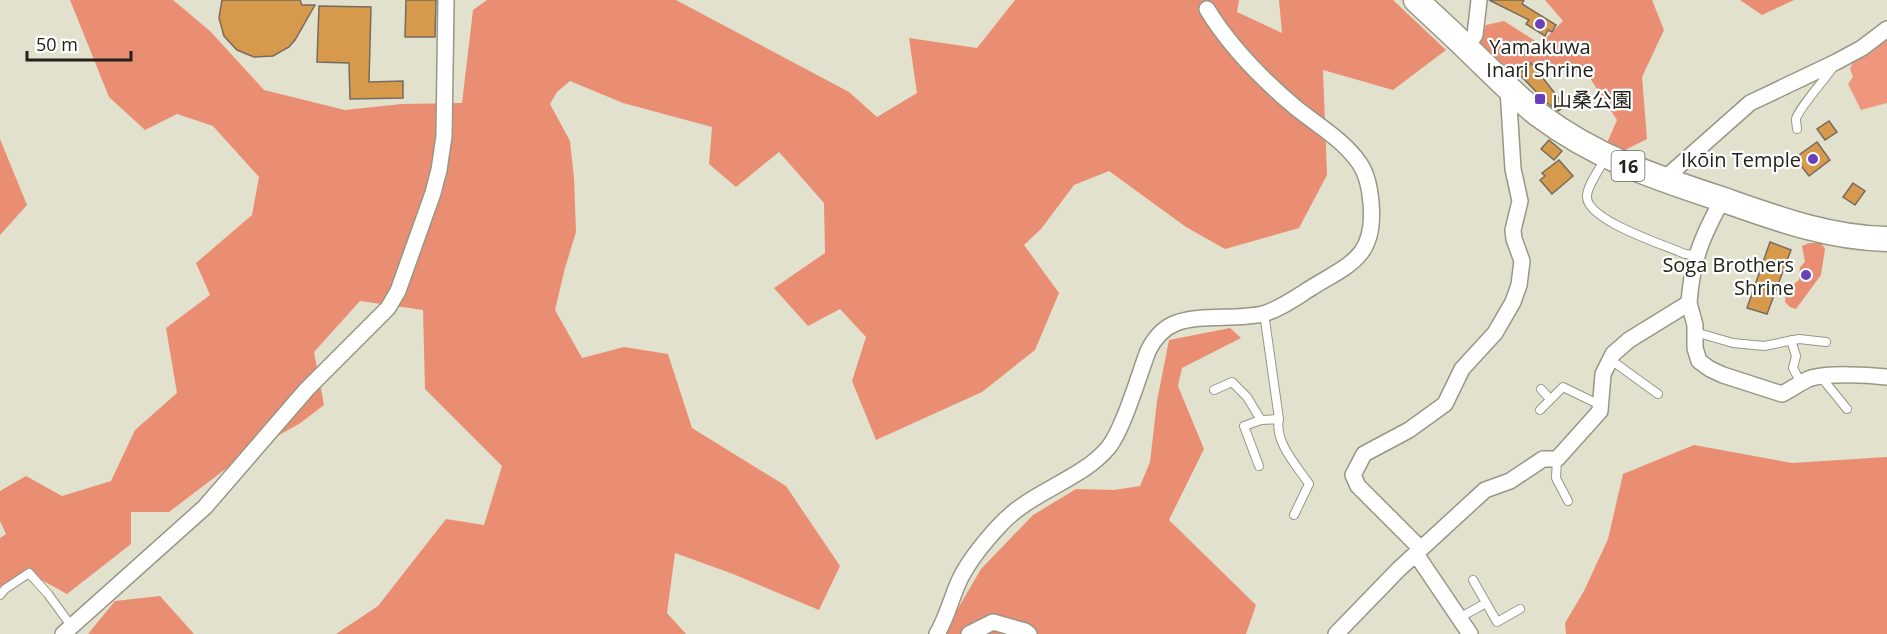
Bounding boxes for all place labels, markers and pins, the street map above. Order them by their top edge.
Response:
marker: Yamakuwa Inari Shrine [1533,17,1547,31]
place label: Yamakuwa Inari Shrine [1486,33,1594,83]
place label: 山桑公園 [1552,86,1632,113]
marker: 山桑公園 [1533,92,1547,106]
place label: Ikōin Temple [1681,146,1801,173]
marker: Ikōin Temple [1806,152,1820,166]
place label: Soga Brothers Shrine [1662,251,1794,301]
marker: Soga Brothers Shrine [1799,268,1813,282]

